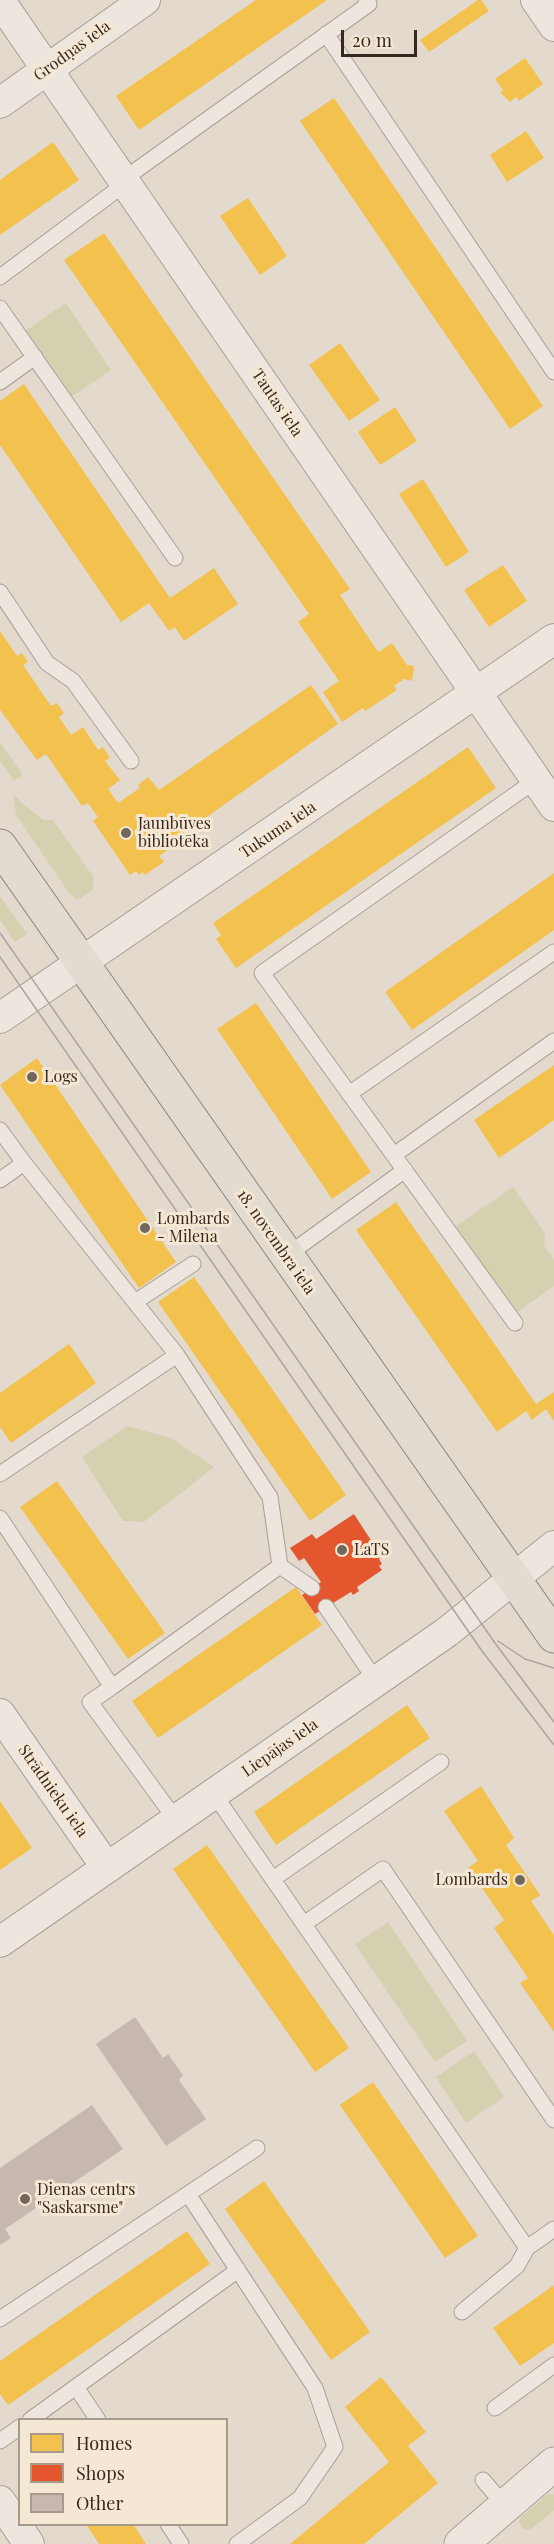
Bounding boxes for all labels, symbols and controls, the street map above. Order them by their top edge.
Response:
street label: Grodņas iela [30,17,114,85]
scale bar [344,18,420,56]
text: 20 m [352,28,392,52]
street label: Tautas iela [247,366,307,440]
street label: Tukuma iela [236,798,320,862]
place label: Jaunbūves bibliotēka [138,814,211,852]
marker: Jaunbūves bibliotēka [119,826,133,840]
place label: Logs [44,1067,78,1087]
marker: Logs [25,1070,39,1084]
street label: 18. novembra iela [233,1186,319,1298]
place label: Lombards - Milena [157,1209,230,1247]
marker: Lombards - Milena [138,1221,152,1235]
place label: LaTS [354,1540,389,1560]
marker: LaTS [335,1543,349,1557]
street label: Liepājas iela [238,1715,322,1781]
street label: Strādnieku iela [14,1741,92,1841]
place label: Lombards [435,1870,508,1890]
marker: Lombards [513,1873,527,1887]
place label: Dienas centrs "Saskarsme" [37,2180,135,2218]
marker: Dienas centrs "Saskarsme" [18,2192,32,2206]
legend [18,2418,228,2526]
text: Homes [76,2431,132,2455]
text: Shops [76,2461,125,2485]
text: Other [76,2491,123,2515]

